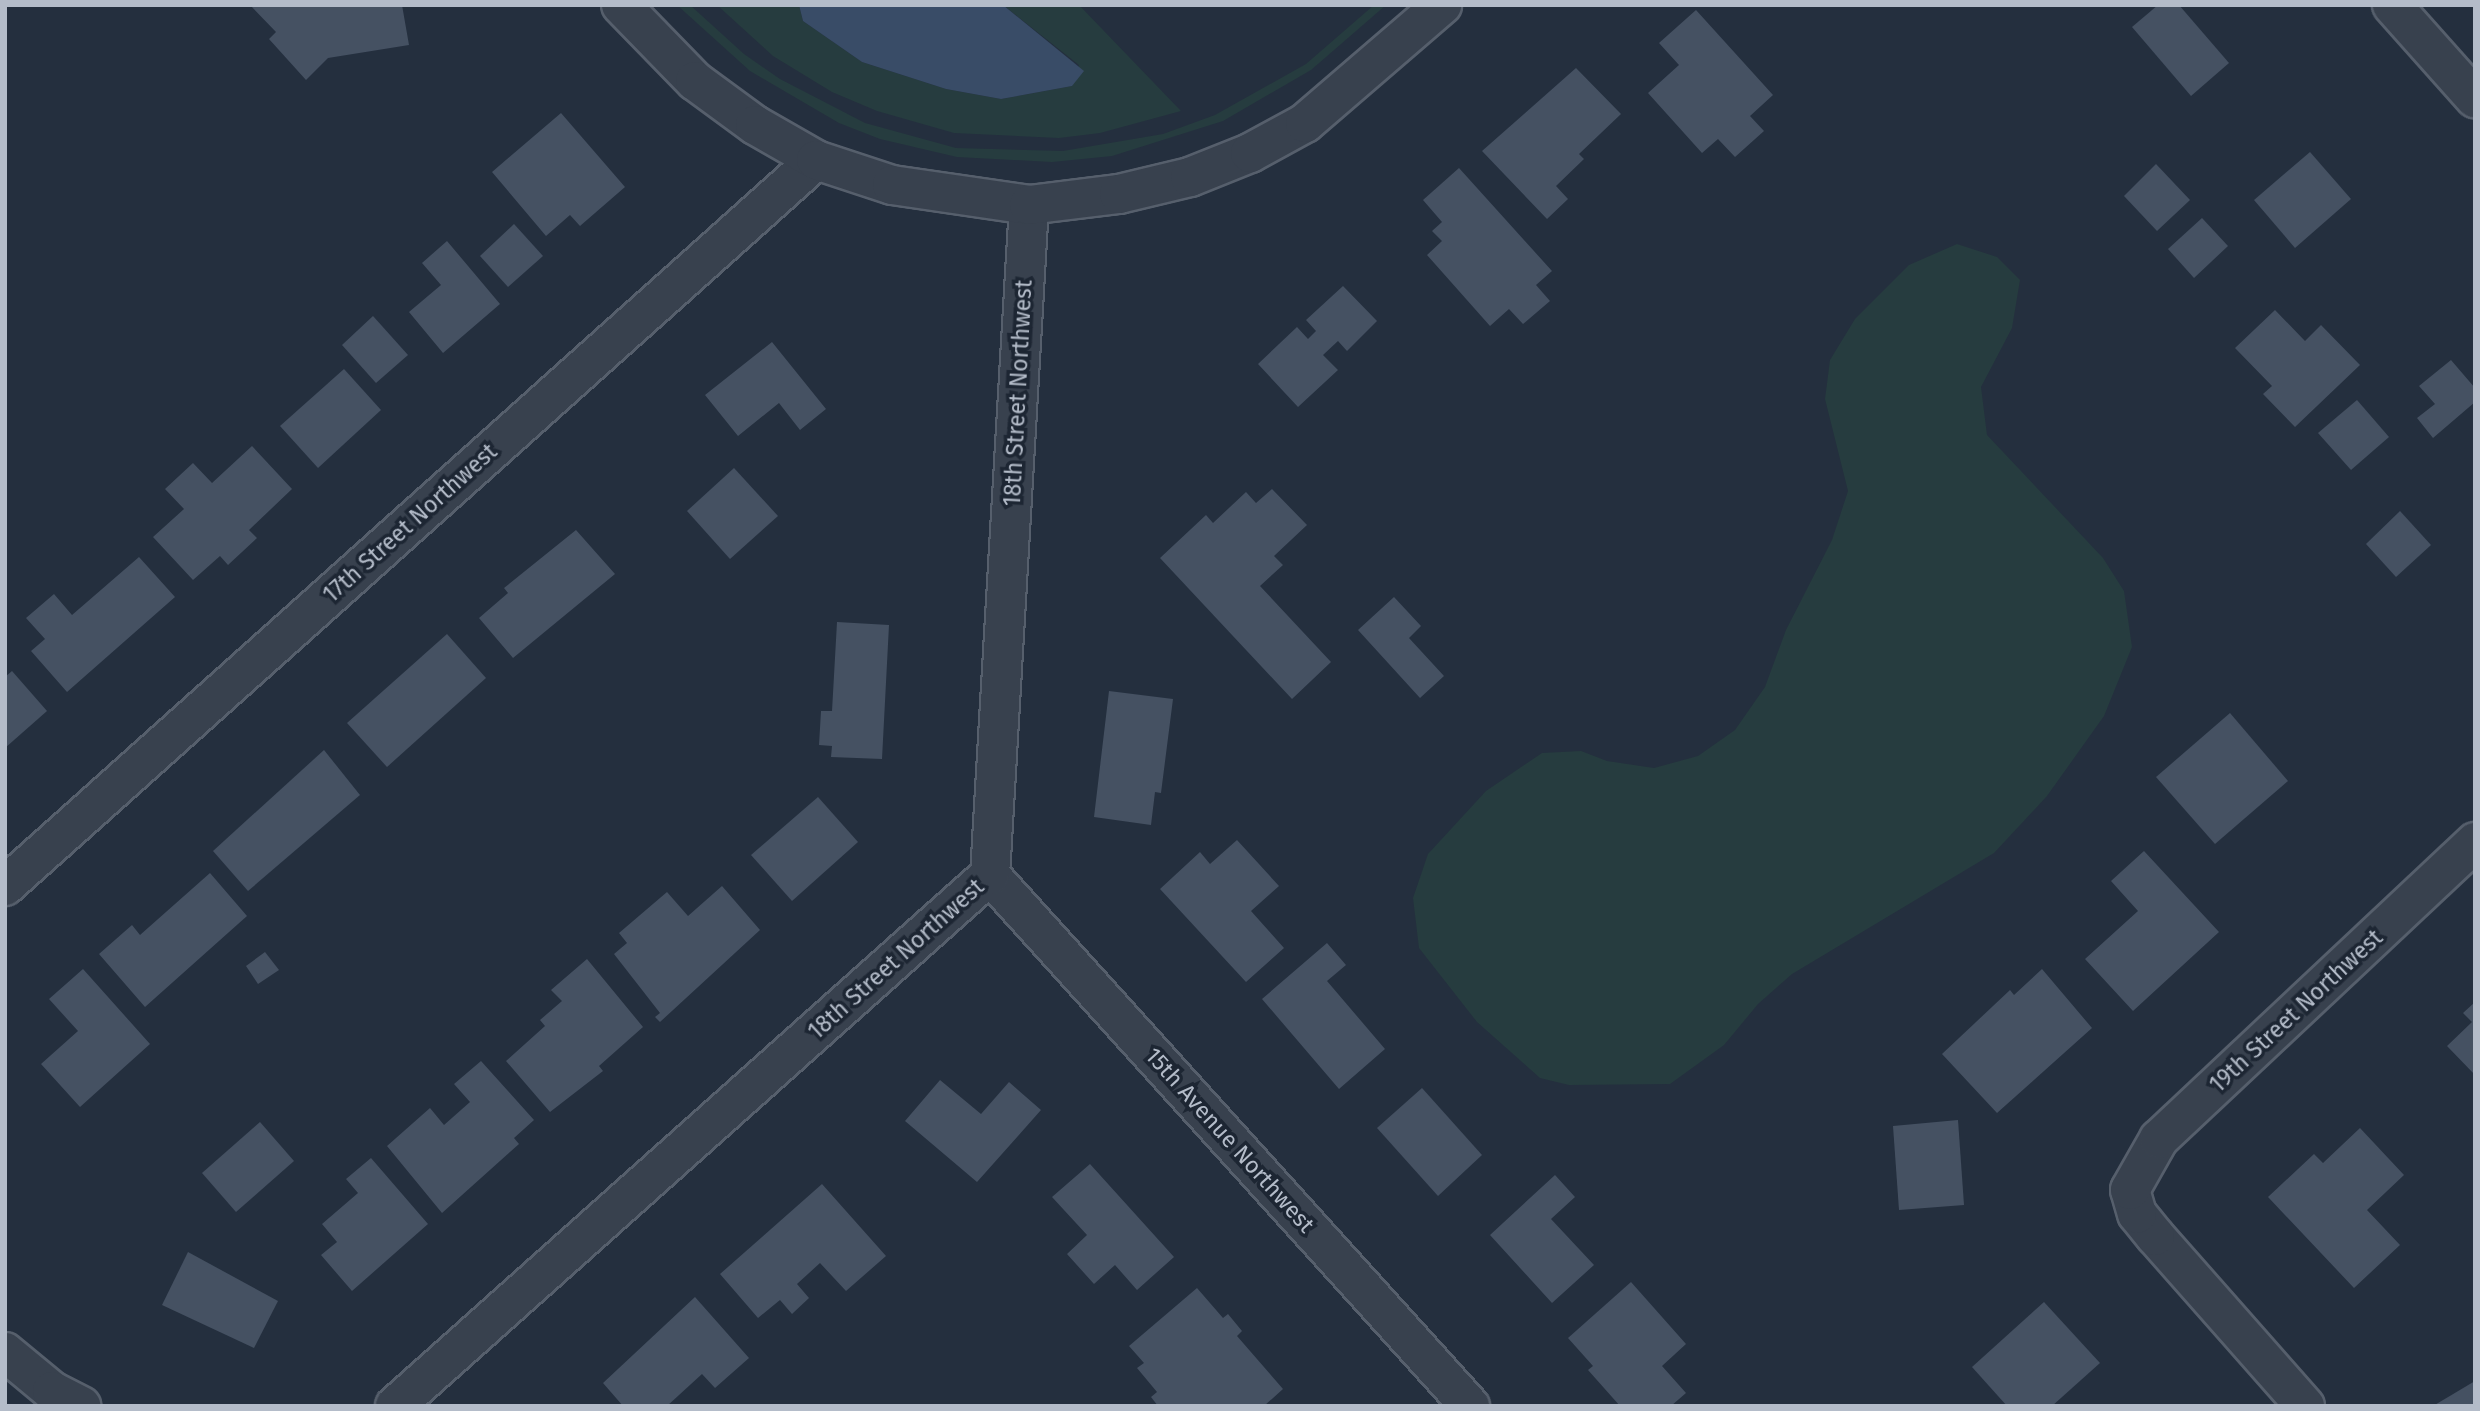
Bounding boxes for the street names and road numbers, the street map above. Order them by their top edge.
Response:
street label: 18th Street Northwest [998,279,1038,507]
street label: 17th Street Northwest [317,438,503,608]
street label: 18th Street Northwest [802,873,990,1045]
street label: 19th Street Northwest [2204,924,2388,1098]
street label: 15th Avenue Northwest [1140,1042,1320,1238]

